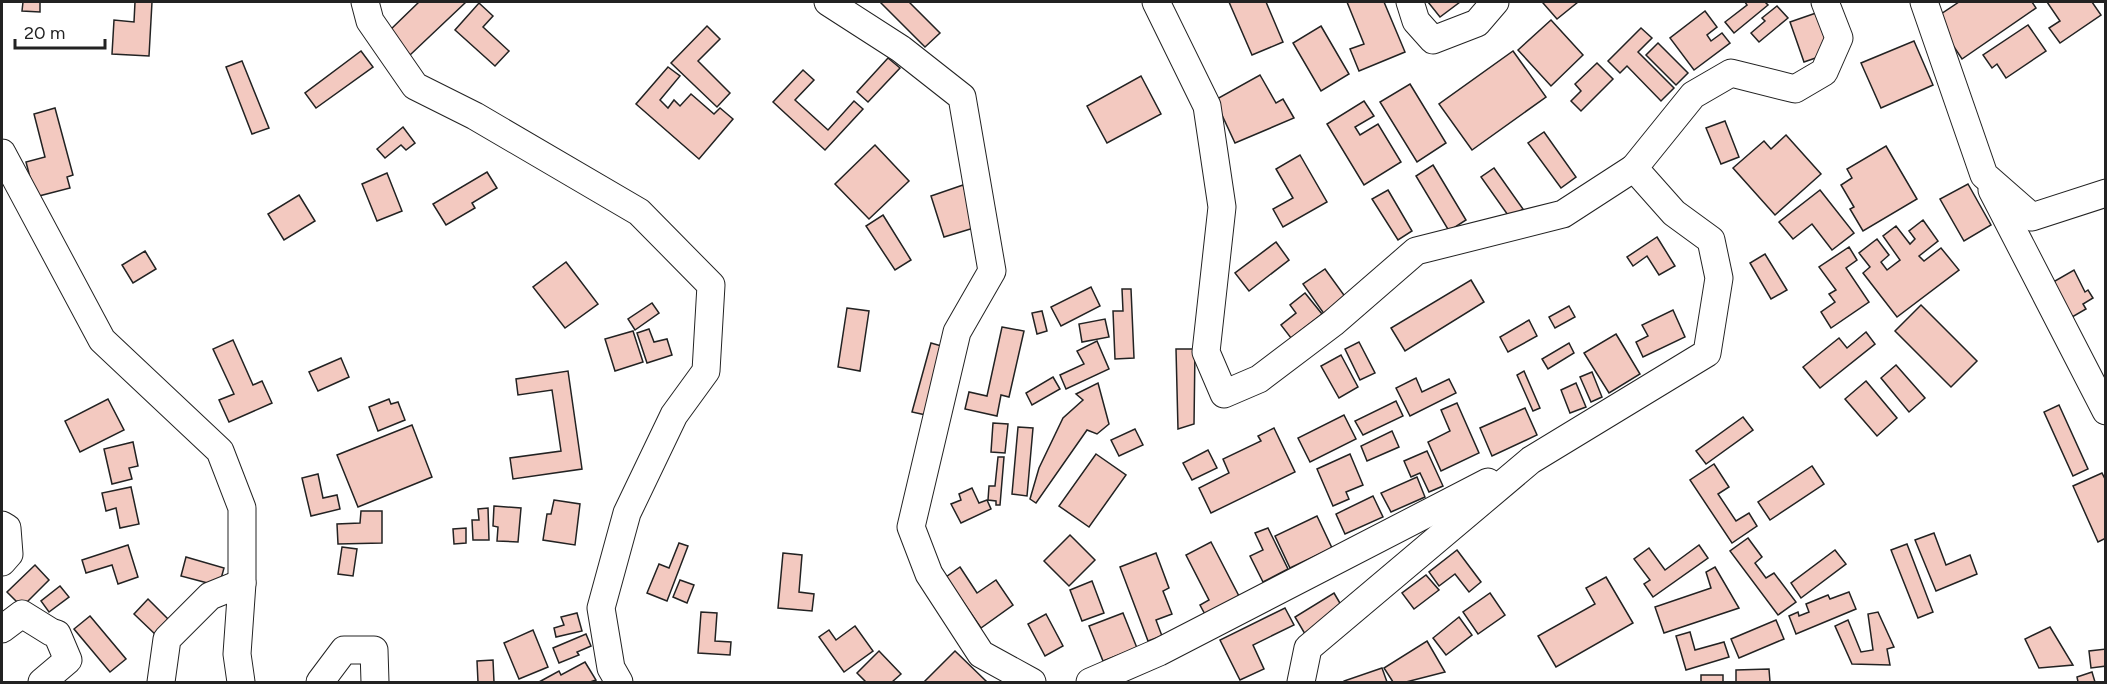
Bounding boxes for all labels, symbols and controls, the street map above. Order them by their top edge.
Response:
scale bar [15,12,105,50]
text: 20 m [24,22,65,44]

